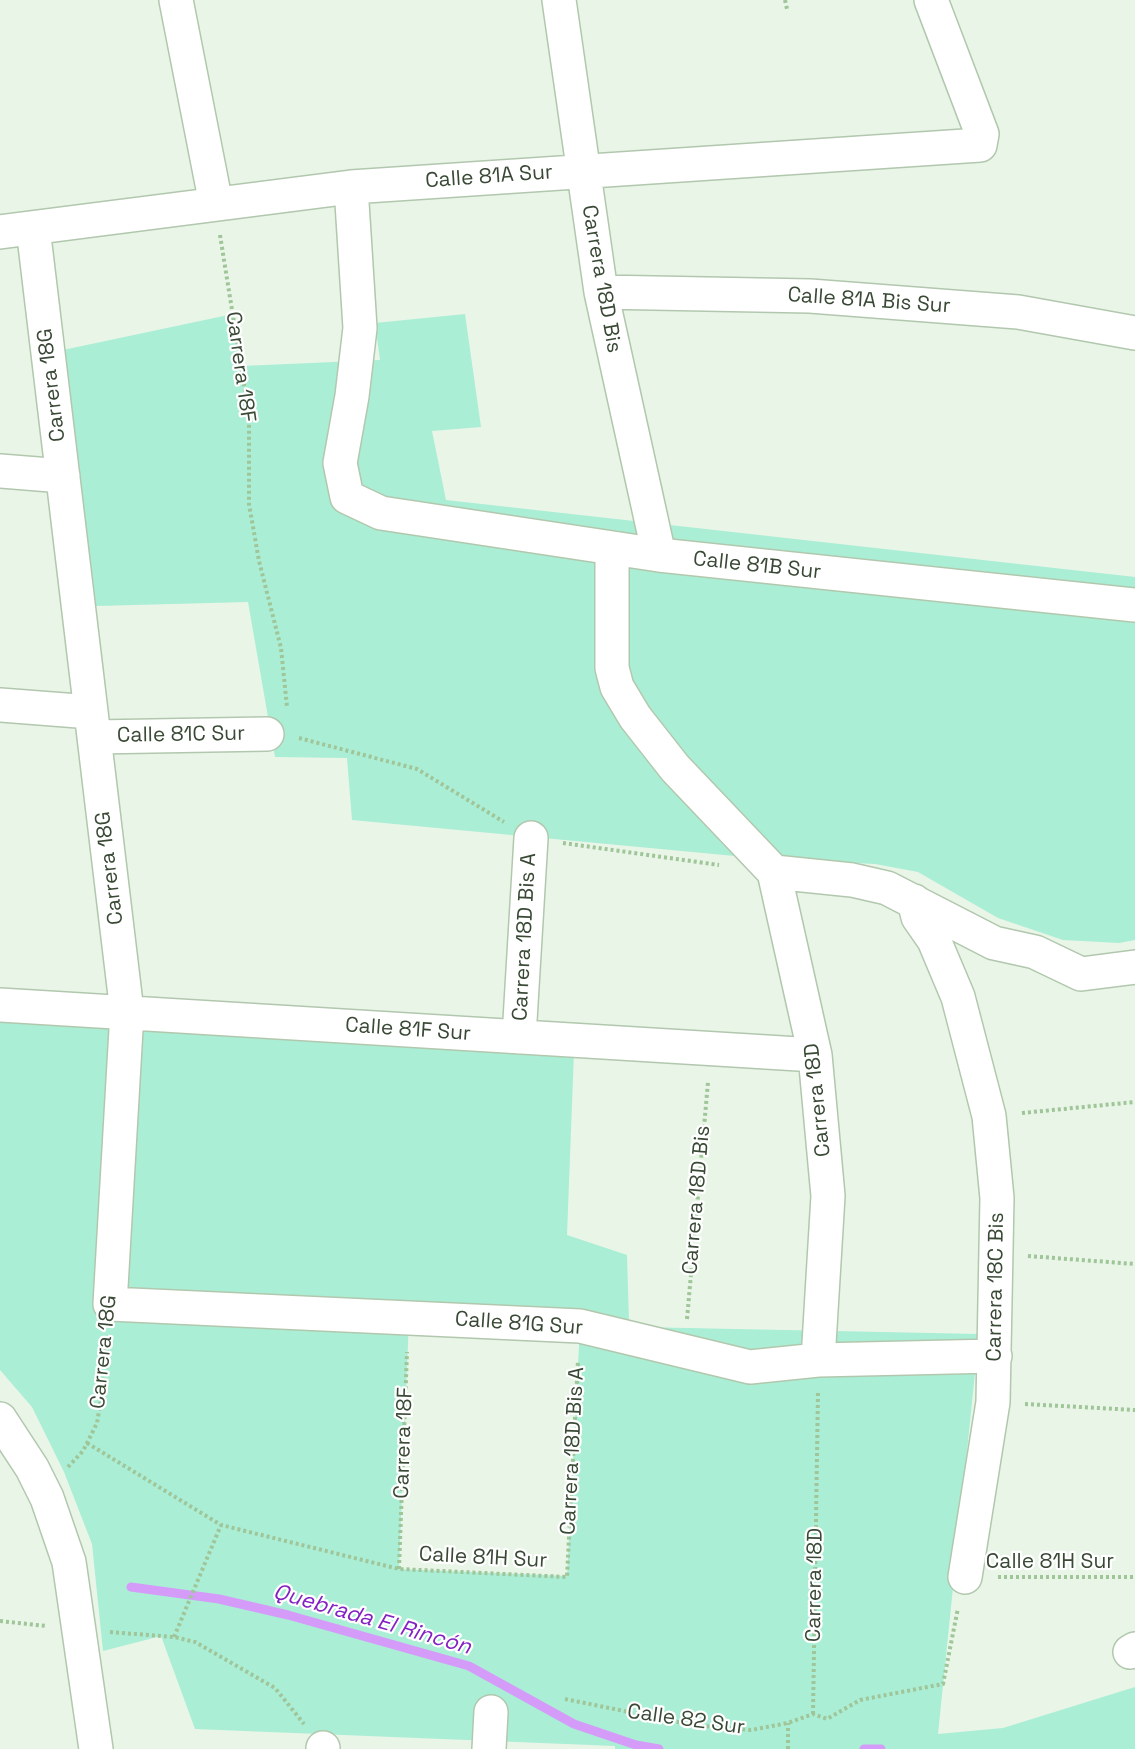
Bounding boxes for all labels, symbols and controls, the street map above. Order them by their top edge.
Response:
street label: Calle 81A Sur [424,160,554,194]
street label: Carrera 18D Bis [576,203,626,355]
street label: Calle 81A Bis Sur [787,283,951,319]
street label: Carrera 18F [220,310,260,424]
street label: Carrera 18G [33,327,71,443]
street label: Calle 81B Sur [692,547,822,585]
street label: Calle 81C Sur [117,721,245,749]
street label: Carrera 18G [91,810,129,926]
street label: Carrera 18D Bis A [508,852,542,1022]
street label: Calle 81F Sur [344,1013,472,1047]
street label: Carrera 18D [799,1042,837,1158]
street label: Carrera 18D Bis [678,1124,716,1276]
street label: Carrera 18C Bis [982,1212,1010,1362]
street label: Carrera 18G [86,1294,122,1410]
street label: Calle 81G Sur [454,1307,584,1341]
street label: Carrera 18D Bis A [556,1366,590,1536]
street label: Carrera 18F [389,1387,419,1499]
street label: Carrera 18D [801,1528,829,1642]
street label: Calle 81H Sur [418,1542,548,1574]
street label: Calle 81H Sur [986,1549,1114,1575]
water label: Quebrada El Rincón [270,1579,474,1661]
street label: Calle 82 Sur [626,1699,746,1741]

